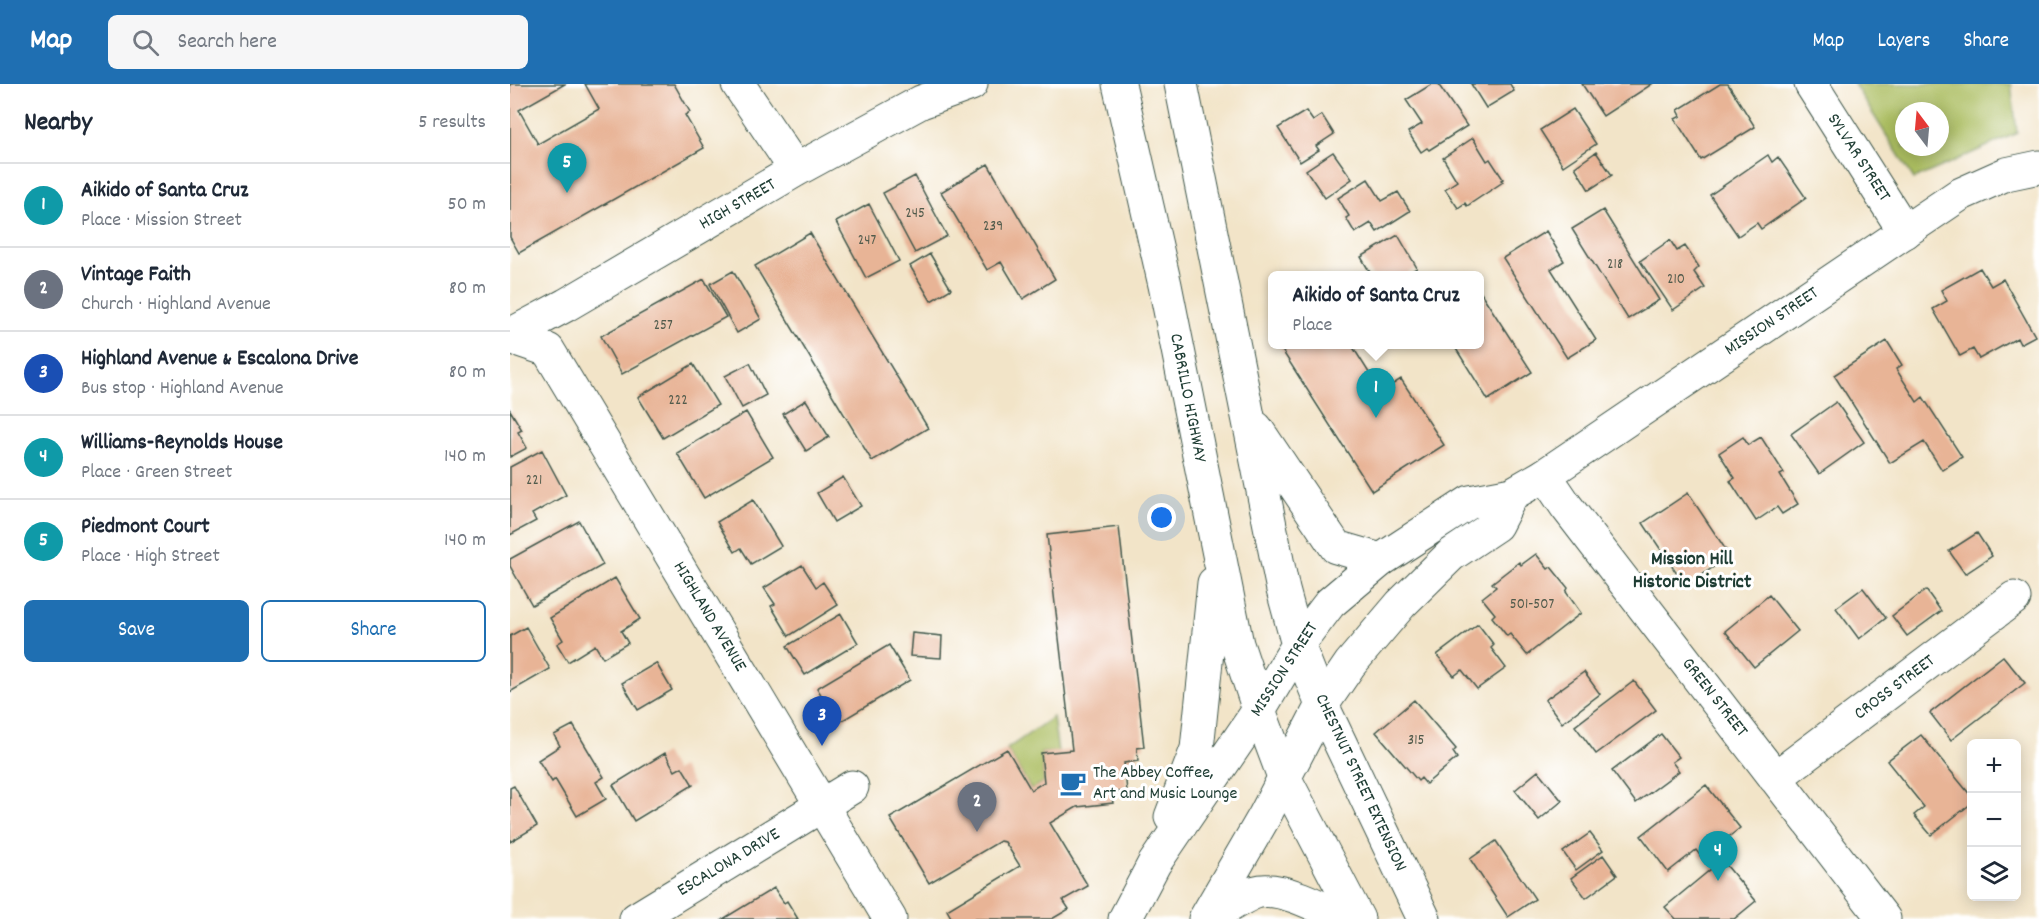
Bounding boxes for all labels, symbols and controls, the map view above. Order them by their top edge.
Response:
search box [108,15,528,69]
text: Map [30,22,72,62]
icon: search [129,26,162,59]
text: Search here [177,27,277,58]
text: Map [1813,27,1844,57]
text: Layers [1877,27,1930,57]
text: Share [1963,27,2009,57]
north arrow [1895,102,1949,156]
text: Nearby [24,105,92,142]
text: 5 results [418,109,486,137]
street label: SYLVAR STREET [1820,109,1896,207]
pin: 5 [548,144,586,193]
street label: HIGH STREET [695,173,781,237]
text: Aikido of Santa Cruz [81,176,248,207]
text: 1 [41,191,46,219]
text: 50 m [448,191,486,219]
house number: 245 [905,203,925,225]
text: Place · Mission Street [81,207,242,235]
house number: 239 [983,216,1003,238]
house number: 247 [858,230,877,252]
house number: 218 [1607,254,1623,276]
text: Vintage Faith [81,260,191,291]
house number: 210 [1667,269,1685,291]
popup [1268,271,1484,349]
text: 2 [39,275,48,303]
text: 80 m [449,275,486,303]
text: Aikido of Santa Cruz [1292,281,1460,312]
street label: MISSION STREET [1720,281,1824,363]
text: Church · Highland Avenue [81,291,271,319]
text: Place [1292,312,1332,340]
house number: 257 [653,315,673,337]
street label: CABRILLO HIGHWAY [1162,331,1212,466]
text: Highland Avenue & Escalona Drive [81,344,358,375]
text: 3 [39,359,48,387]
text: 80 m [449,359,486,387]
pin: 1 [1356,368,1396,418]
text: Bus stop · Highland Avenue [81,375,284,403]
house number: 222 [668,390,688,412]
text: Williams-Reynolds House [81,428,283,459]
text: 4 [39,443,48,471]
text: 140 m [444,443,486,471]
text: Place · Green Street [81,459,232,487]
house number: 221 [526,470,542,492]
your location [1147,503,1176,532]
text: Piedmont Court [81,512,210,543]
text: 5 [39,527,48,555]
text: 140 m [444,527,486,555]
text: Place · High Street [81,543,220,571]
district label: Mission Hill Historic District [1633,546,1752,597]
street label: HIGHLAND AVENUE [666,557,752,677]
house number: 501-507 [1510,594,1554,616]
button: Save [24,600,249,662]
button: Share [261,600,486,662]
street label: MISSION STREET [1245,618,1325,722]
street label: CROSS STREET [1849,649,1941,727]
street label: GREEN STREET [1675,653,1753,743]
street label: CHESTNUT STREET EXTENSION [1308,690,1412,876]
pin: 3 [802,696,842,746]
house number: 315 [1408,730,1424,752]
map controls [1967,739,2021,901]
button: + [1967,739,2021,793]
place label: The Abbey Coffee, Art and Music Lounge [1093,761,1237,807]
cafe icon: The Abbey Coffee, Art and Music Lounge [1058,768,1088,798]
pin: 2 [958,782,996,832]
button: − [1967,793,2021,847]
street label: ESCALONA DRIVE [673,822,785,904]
pin: 4 [1698,832,1738,881]
button: layers [1967,847,2021,901]

